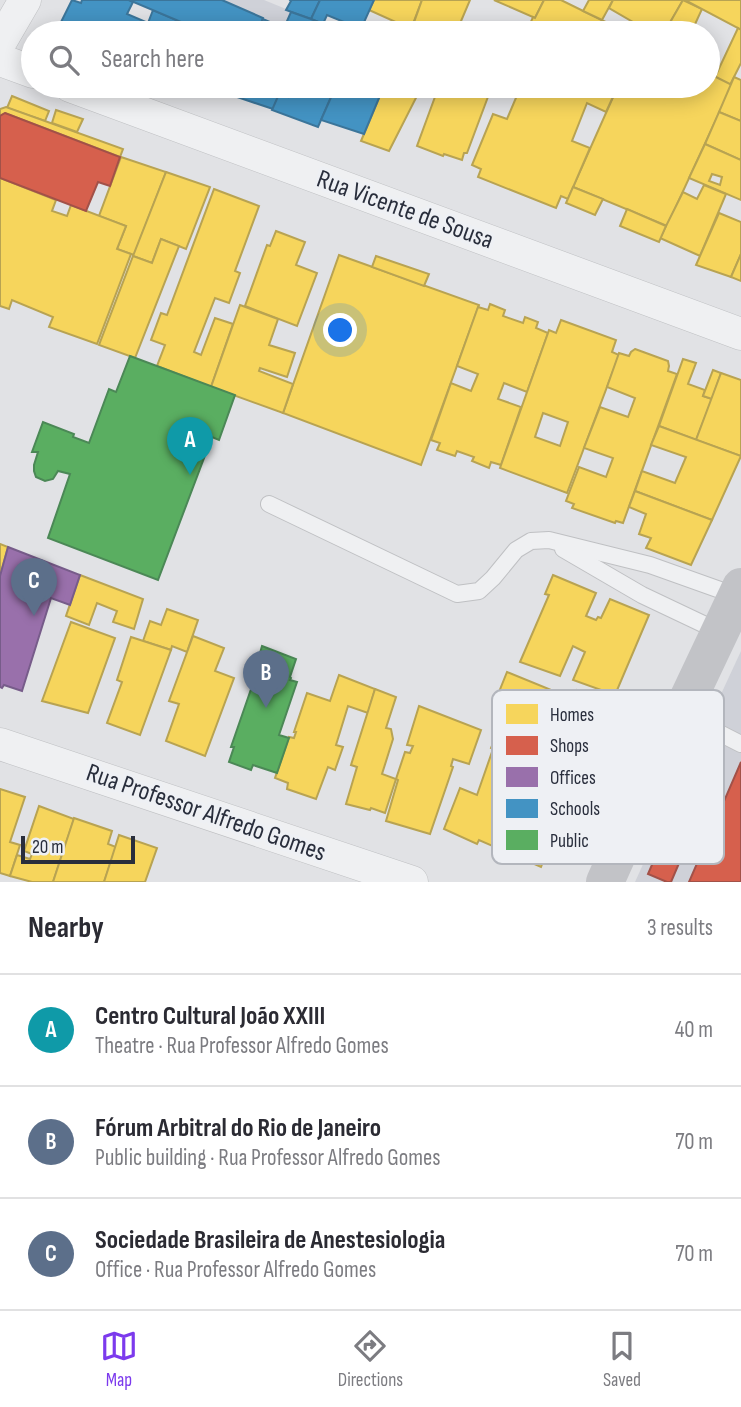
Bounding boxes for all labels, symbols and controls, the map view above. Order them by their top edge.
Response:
search box [21,21,720,98]
icon: search [45,41,83,79]
text: Search here [101,44,204,75]
street label: Rua Vicente de Sousa [313,164,497,256]
your location [323,313,357,347]
pin: A [167,417,213,475]
pin: C [11,558,57,616]
pin: B [243,650,289,708]
legend [492,690,724,864]
text: Homes [550,704,594,727]
text: Shops [550,735,589,758]
street label: Rua Professor Alfredo Gomes [82,757,330,869]
text: Offices [550,767,596,790]
text: Schools [550,798,600,821]
text: Public [550,830,589,853]
scale bar [21,833,135,865]
text: 20 m [32,836,64,859]
text: Nearby [28,910,104,946]
text: 3 results [647,914,713,942]
text: Centro Cultural João XXIII [95,1001,325,1032]
text: A [46,1016,56,1044]
text: 40 m [675,1016,713,1044]
text: Theatre · Rua Professor Alfredo Gomes [95,1032,389,1060]
text: Fórum Arbitral do Rio de Janeiro [95,1113,381,1144]
text: B [46,1128,56,1156]
text: 70 m [675,1128,713,1156]
text: Public building · Rua Professor Alfredo Gomes [95,1144,441,1172]
text: Sociedade Brasileira de Anestesiologia [95,1225,445,1256]
text: C [45,1240,57,1268]
text: 70 m [675,1240,713,1268]
text: Office · Rua Professor Alfredo Gomes [95,1256,376,1284]
tab: Map [100,1327,138,1392]
tab: Directions [338,1327,403,1392]
tab: Saved [603,1327,641,1392]

